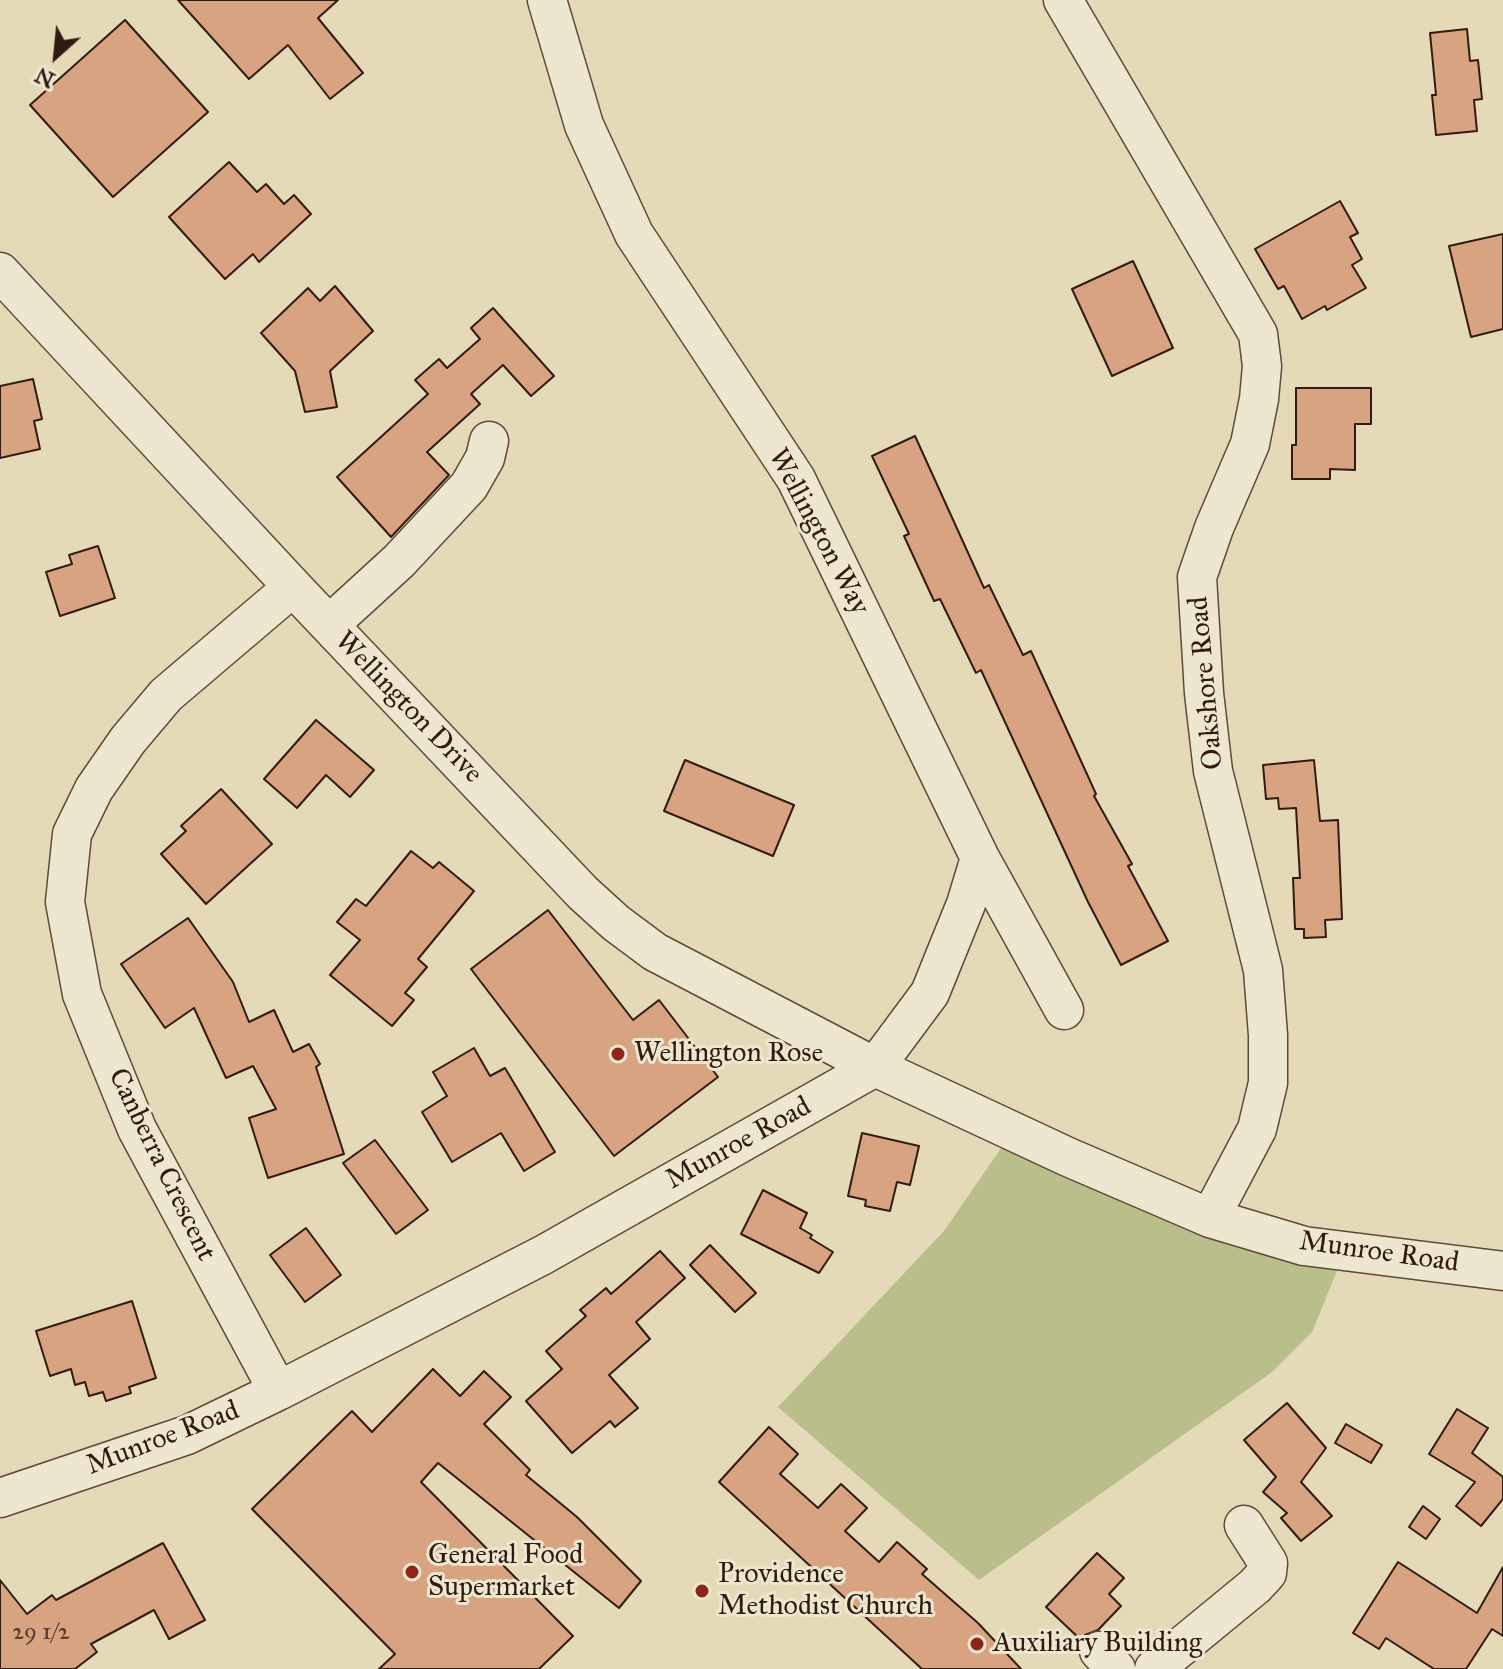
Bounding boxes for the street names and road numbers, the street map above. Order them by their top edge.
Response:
street label: Wellington Way [760,443,876,621]
street label: Oakshore Road [1183,595,1231,771]
street label: Wellington Drive [327,625,489,791]
street label: Canberra Crescent [100,1063,222,1267]
street label: Munroe Road [661,1090,817,1198]
street label: Munroe Road [1297,1225,1461,1281]
street label: Munroe Road [82,1395,244,1483]

